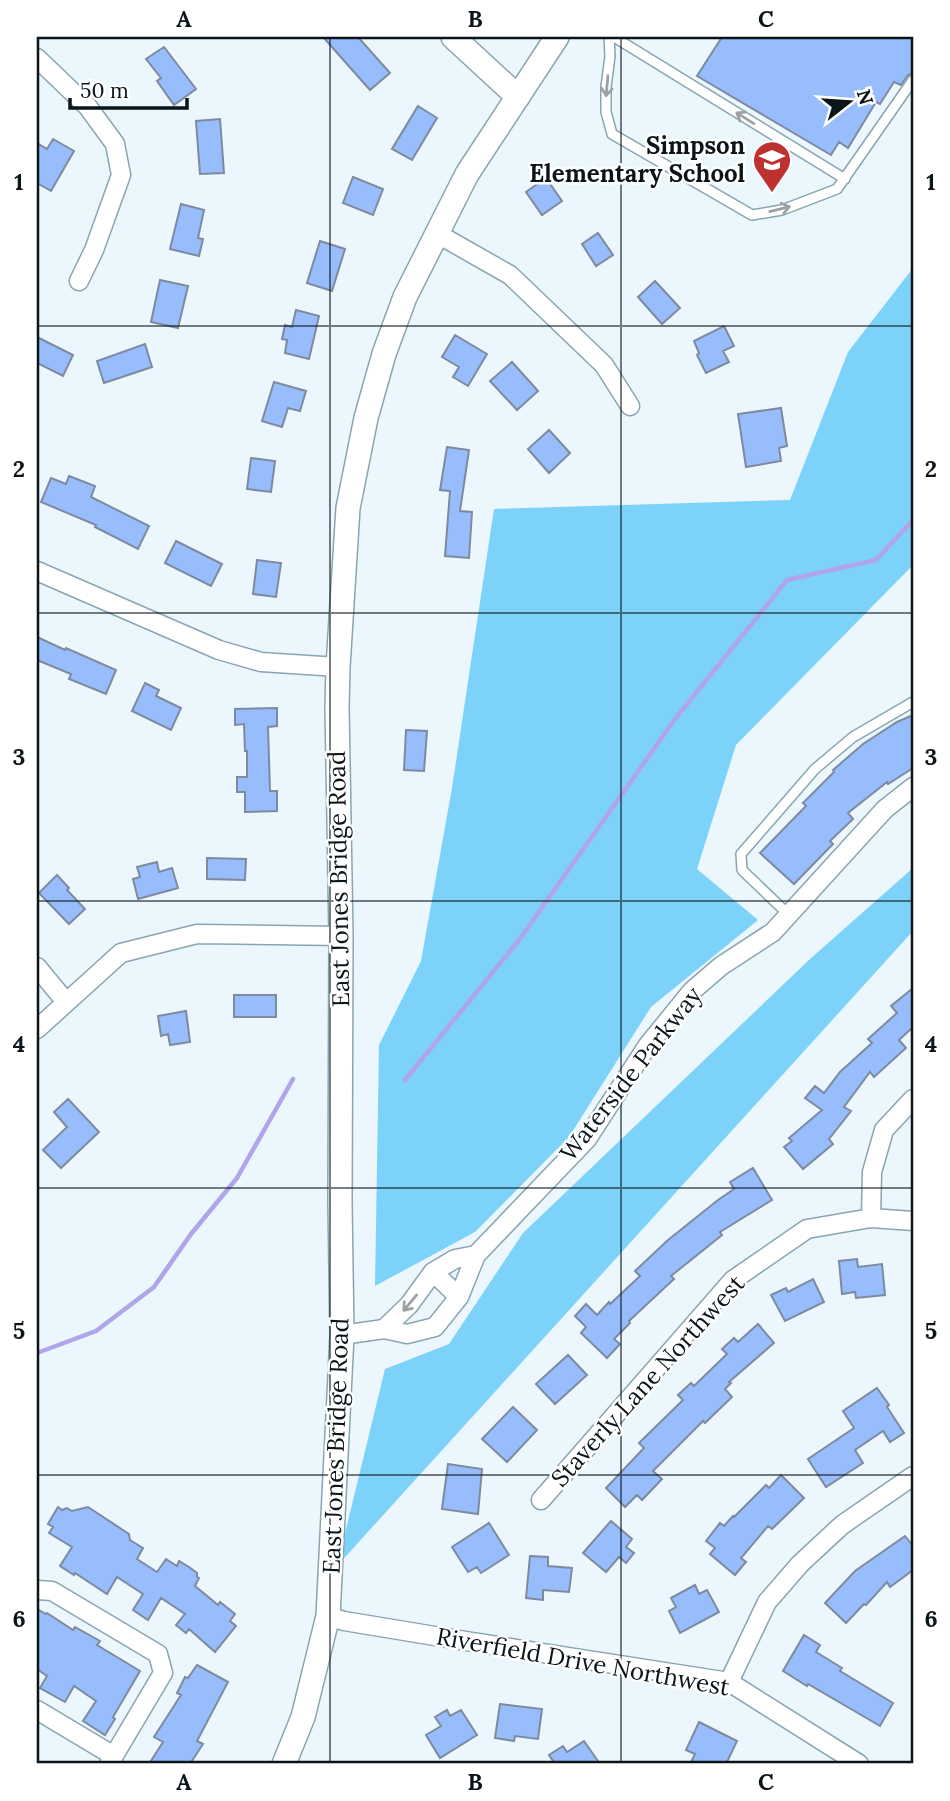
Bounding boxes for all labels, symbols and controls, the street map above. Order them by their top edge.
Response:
text: A [176,4,192,33]
text: B [467,4,483,33]
text: C [758,4,774,33]
scale bar [70,66,187,110]
north arrow [814,66,884,136]
one-way arrow [600,74,613,96]
text: 50 m [80,77,129,104]
text: N [852,86,879,108]
one-way arrow [736,110,756,124]
place label: Simpson Elementary School [529,130,745,189]
school or university icon: Simpson Elementary School [751,139,793,194]
text: 1 [14,167,24,196]
text: 1 [926,167,936,196]
one-way arrow [768,202,790,215]
text: 2 [13,454,25,483]
text: 2 [925,454,937,483]
text: 3 [13,742,25,771]
text: 3 [925,742,937,771]
street label: East Jones Bridge Road [321,751,356,1007]
street label: Waterside Parkway [553,980,709,1167]
text: 4 [13,1029,25,1058]
text: 4 [925,1029,937,1058]
street label: Staverly Lane Northwest [544,1268,752,1493]
one-way arrow [402,1293,418,1311]
text: 5 [13,1316,25,1345]
text: 5 [925,1316,937,1345]
street label: East Jones Bridge Road [316,1317,355,1575]
text: 6 [12,1604,26,1633]
text: 6 [924,1604,938,1633]
street label: Riverfield Drive Northwest [434,1620,733,1703]
text: A [176,1767,192,1796]
text: B [467,1767,483,1796]
text: C [758,1767,774,1796]

